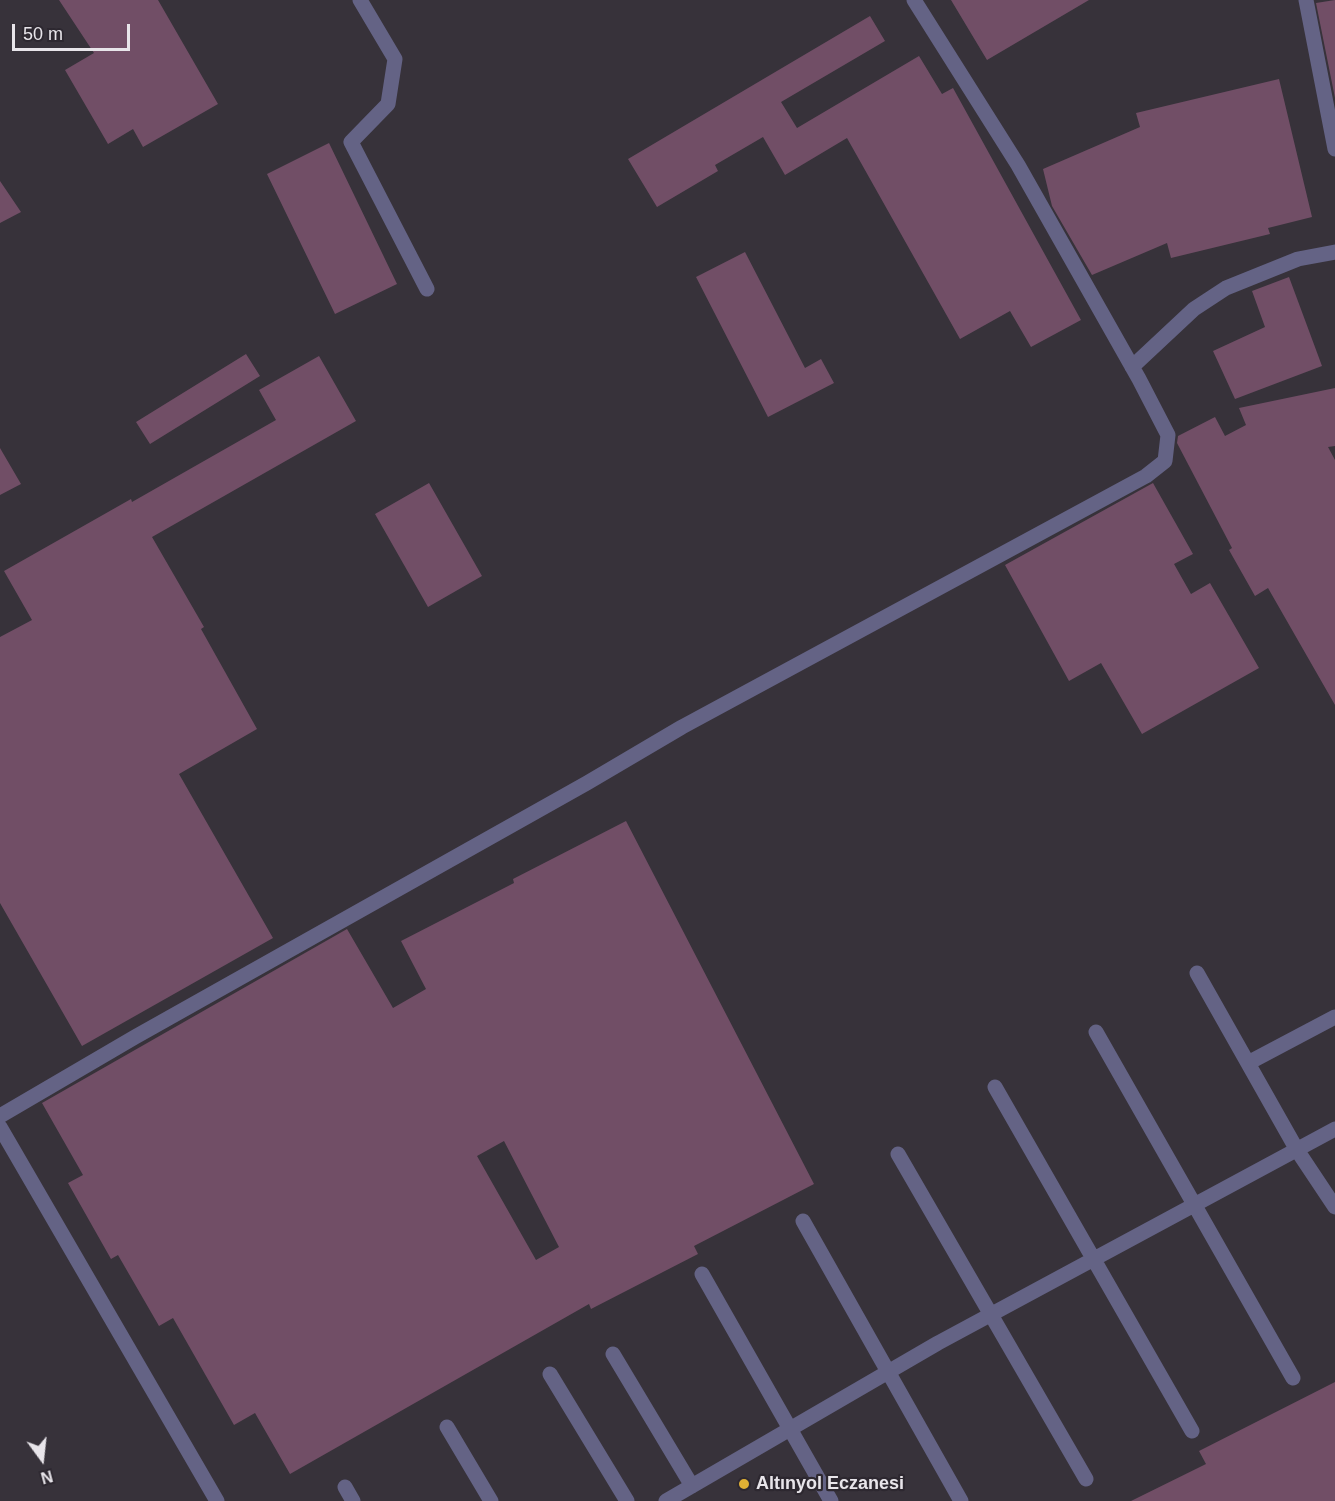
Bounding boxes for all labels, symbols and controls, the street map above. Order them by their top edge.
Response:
scale bar [15,12,134,50]
text: 50 m [23,24,63,44]
north arrow [12,1429,72,1489]
text: N [39,1467,55,1487]
place label: Altınyol Eczanesi [756,1473,904,1495]
marker: Altınyol Eczanesi [737,1477,751,1491]

